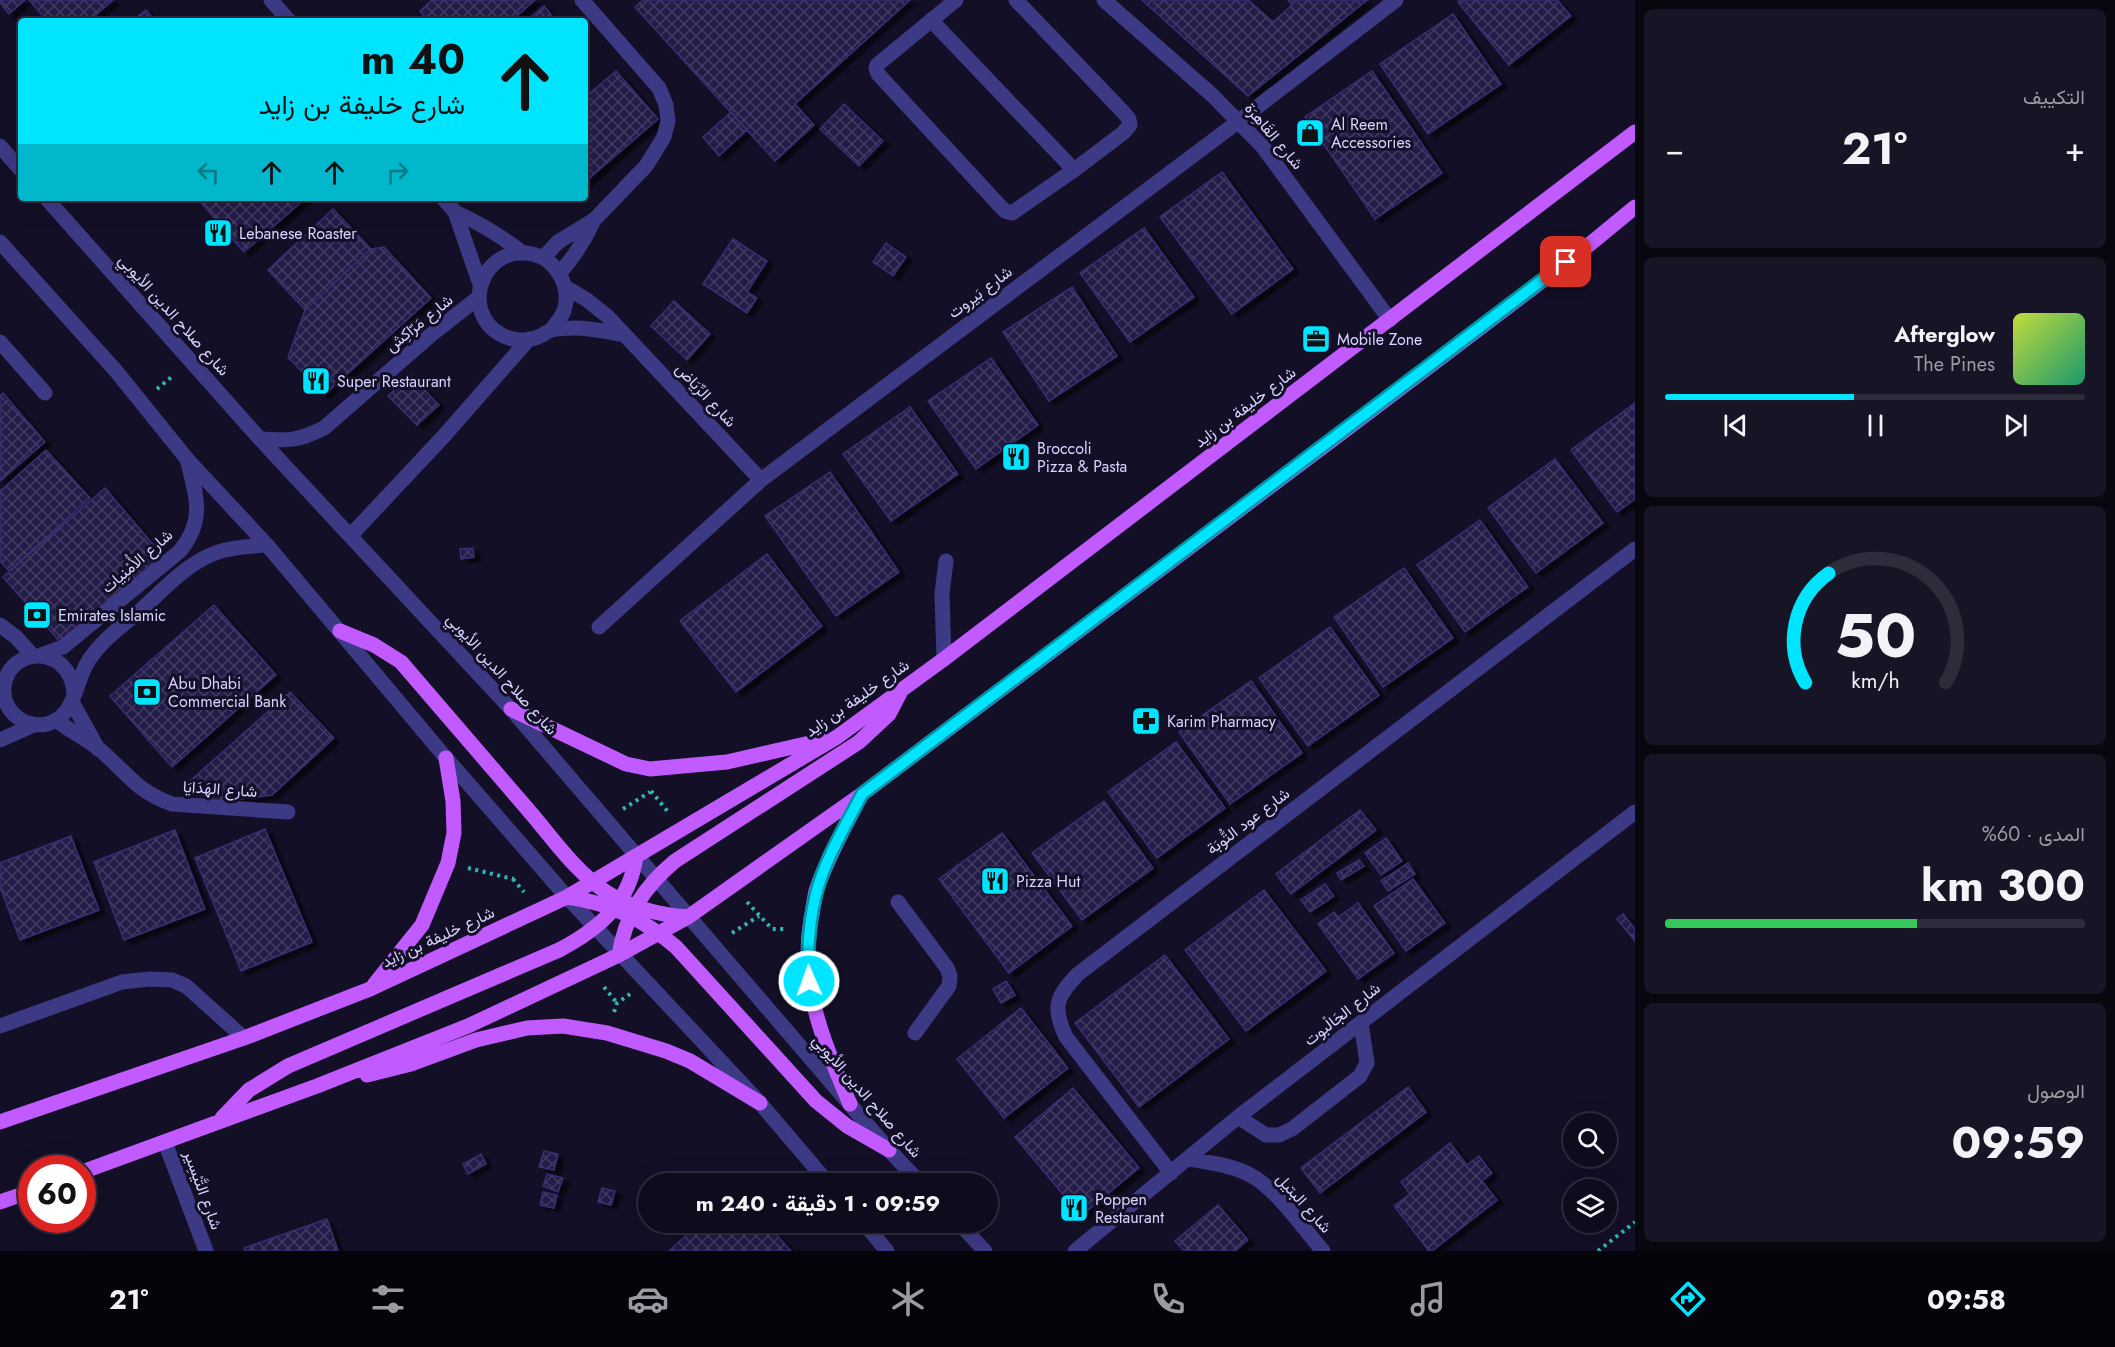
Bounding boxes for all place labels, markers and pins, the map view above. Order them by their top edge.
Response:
place label: Al Reem Accessories [1331,113,1411,154]
shop icon: Al Reem Accessories [1294,117,1326,149]
restaurant icon: Lebanese Roaster [202,217,234,249]
place label: Lebanese Roaster [239,222,357,245]
pin [1540,236,1591,287]
office icon: Mobile Zone [1300,323,1332,355]
place label: Mobile Zone [1337,328,1422,351]
restaurant icon: Super Restaurant [300,365,332,397]
place label: Super Restaurant [337,370,451,393]
place label: Broccoli Pizza & Pasta [1037,437,1127,478]
restaurant icon: Broccoli Pizza & Pasta [1000,441,1032,473]
bank icon: Emirates Islamic [21,599,53,631]
place label: Emirates Islamic [58,604,166,627]
place label: Abu Dhabi Commercial Bank [168,672,287,713]
bank icon: Abu Dhabi Commercial Bank [131,676,163,708]
pharmacy icon: Karim Pharmacy [1130,705,1162,737]
place label: Karim Pharmacy [1167,710,1277,733]
restaurant icon: Pizza Hut [979,865,1011,897]
place label: Pizza Hut [1016,870,1080,893]
place label: Poppen Restaurant [1095,1188,1164,1229]
restaurant icon: Poppen Restaurant [1058,1192,1090,1224]

